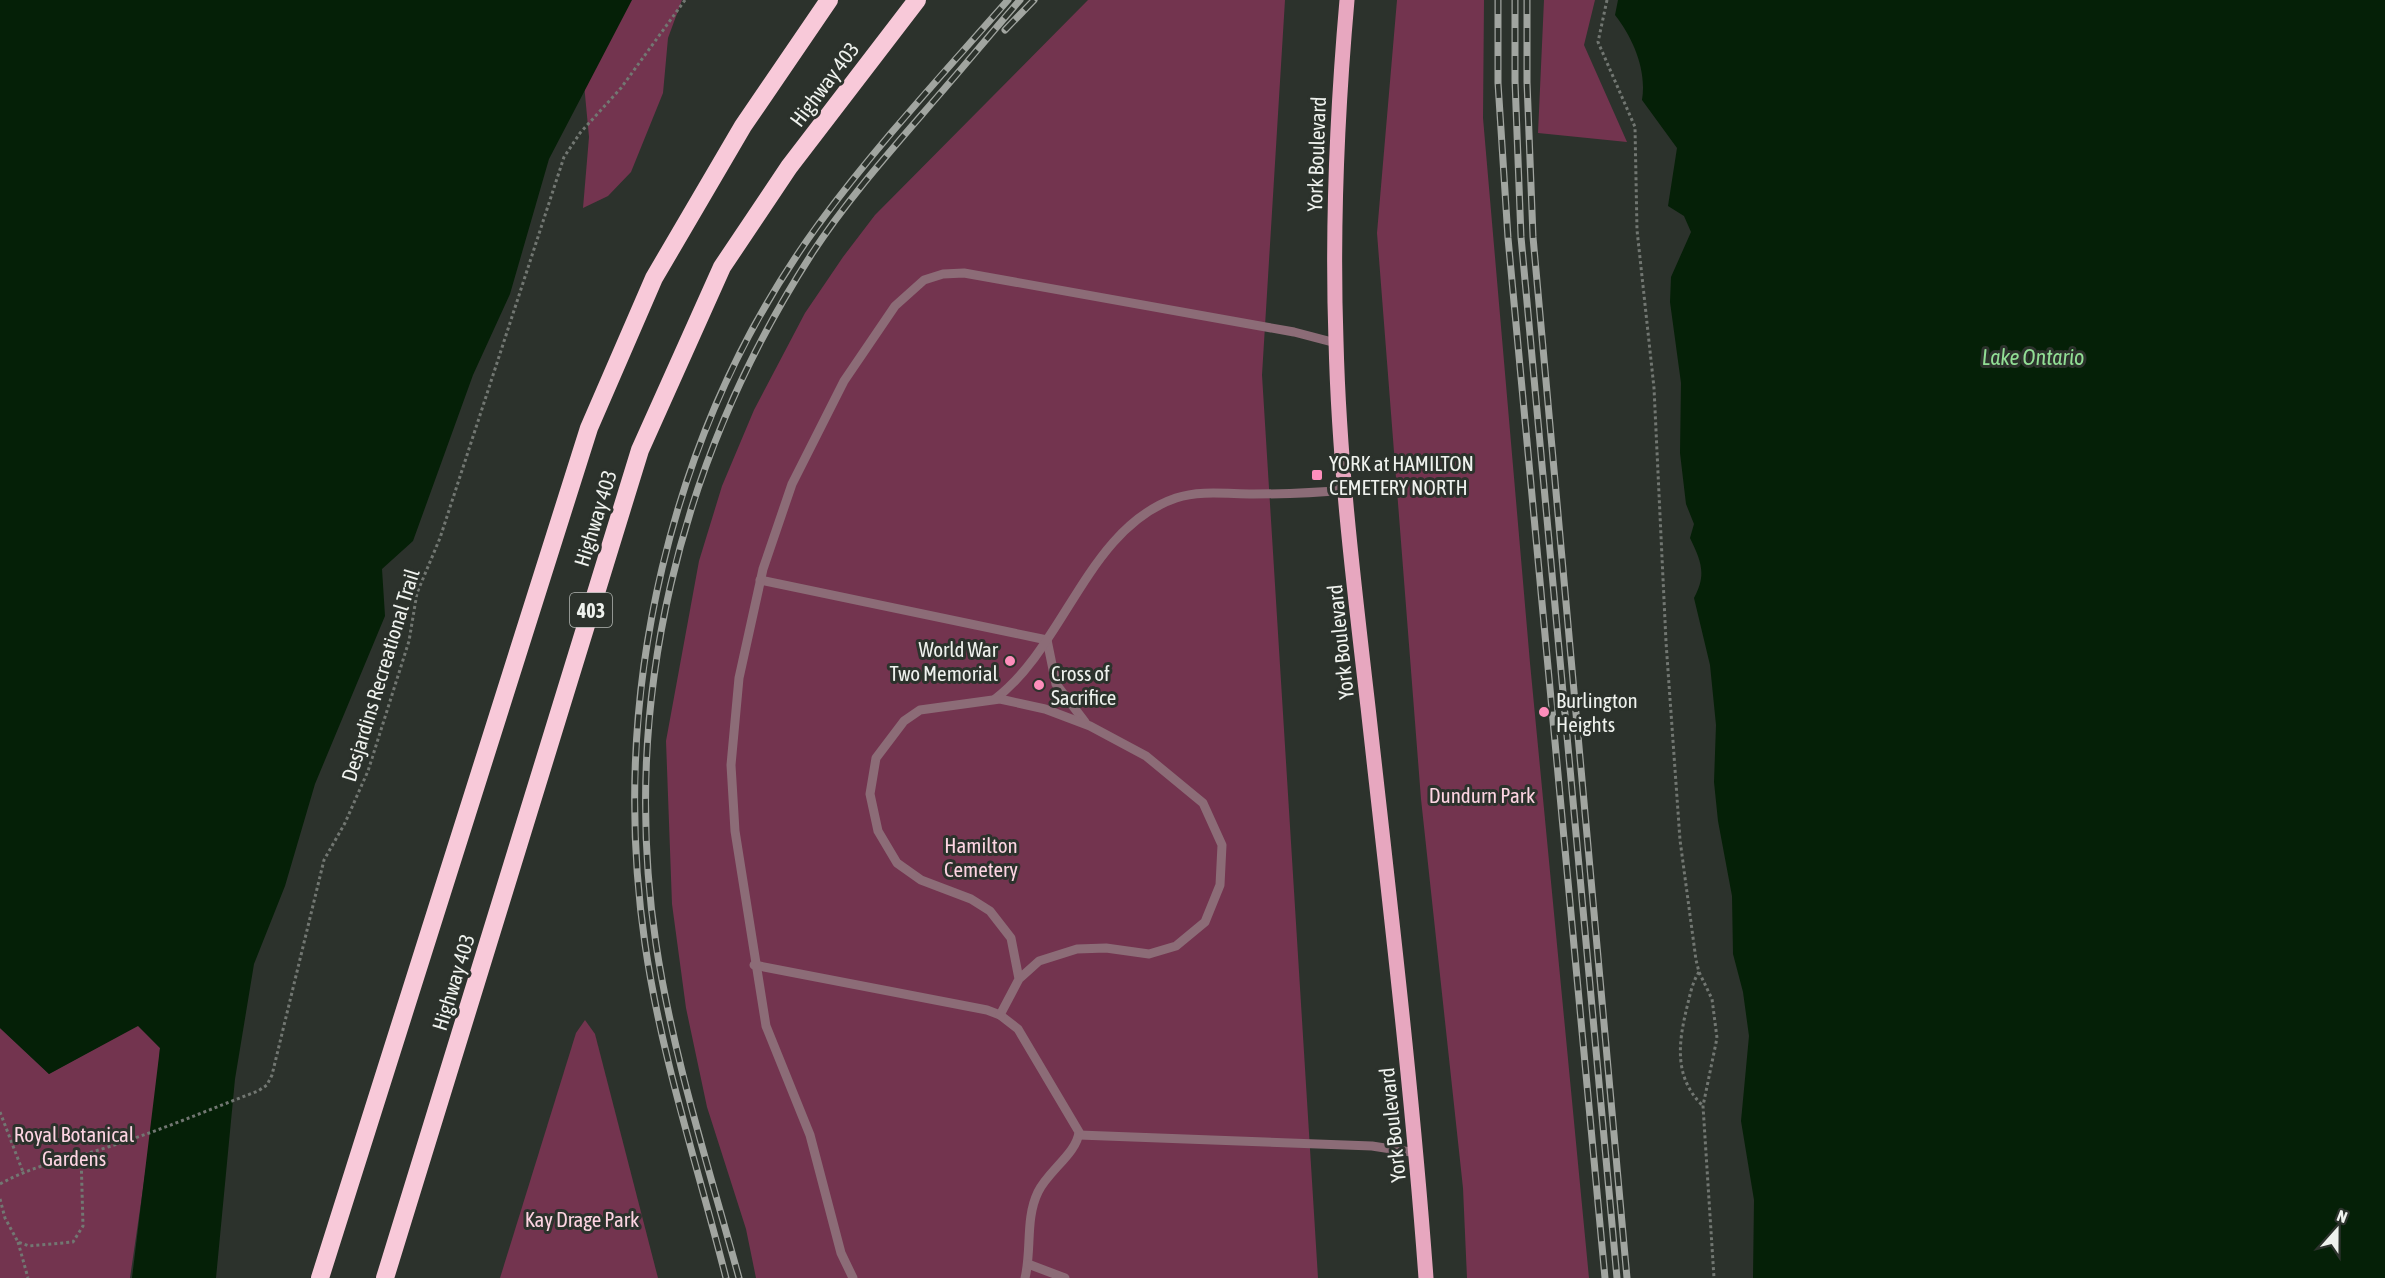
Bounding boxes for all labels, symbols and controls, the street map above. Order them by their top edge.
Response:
street label: Highway 403 [784,37,864,131]
street label: York Boulevard [1302,96,1330,212]
water label: Lake Ontario [1982,344,2084,370]
place label: YORK at HAMILTON CEMETERY NORTH [1329,451,1474,499]
street label: Highway 403 [569,467,621,569]
marker: YORK at HAMILTON CEMETERY NORTH [1310,468,1324,482]
street label: Desjardins Recreational Trail [336,565,424,784]
street label: York Boulevard [1322,583,1358,701]
road number: 403 [570,593,612,627]
place label: World War Two Memorial [890,637,999,685]
marker: World War Two Memorial [1003,654,1017,668]
place label: Cross of Sacrifice [1051,661,1116,709]
marker: Cross of Sacrifice [1032,678,1046,692]
place label: Burlington Heights [1556,688,1638,736]
marker: Burlington Heights [1537,705,1551,719]
park label: Dundurn Park [1429,783,1535,807]
park label: Hamilton Cemetery [944,833,1018,881]
street label: Highway 403 [427,931,479,1033]
street label: York Boulevard [1374,1066,1410,1184]
park label: Royal Botanical Gardens [14,1122,135,1170]
north arrow [2307,1200,2367,1260]
text: N [2335,1206,2350,1226]
park label: Kay Drage Park [525,1207,639,1231]

